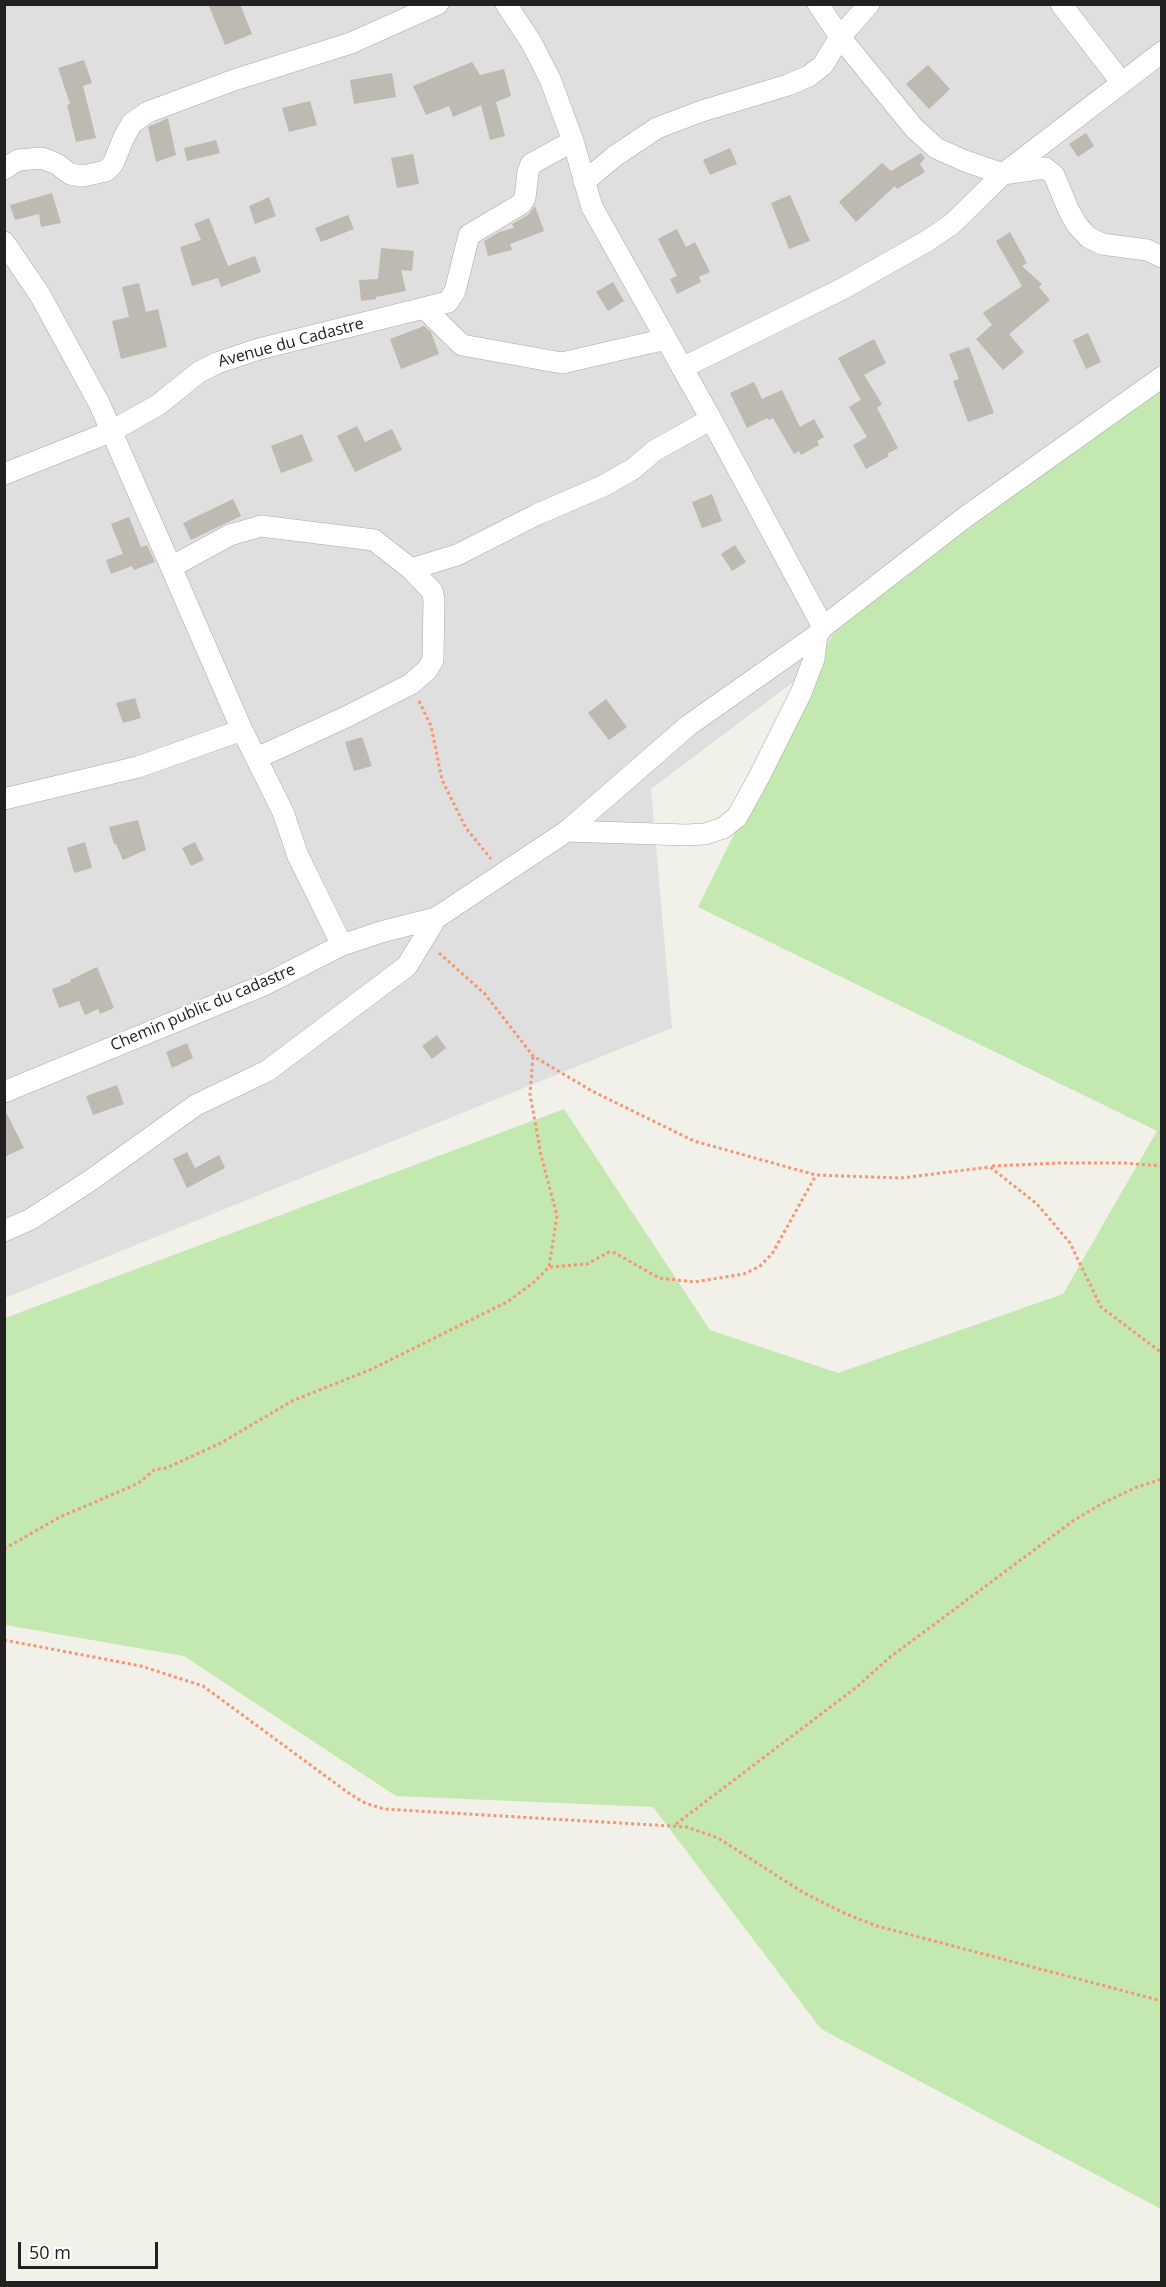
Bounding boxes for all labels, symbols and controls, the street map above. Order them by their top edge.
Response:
street label: Avenue du Cadastre [216,314,366,372]
street label: Chemin public du cadastre [108,960,298,1056]
scale bar [21,2230,160,2268]
text: 50 m [29,2240,71,2264]

